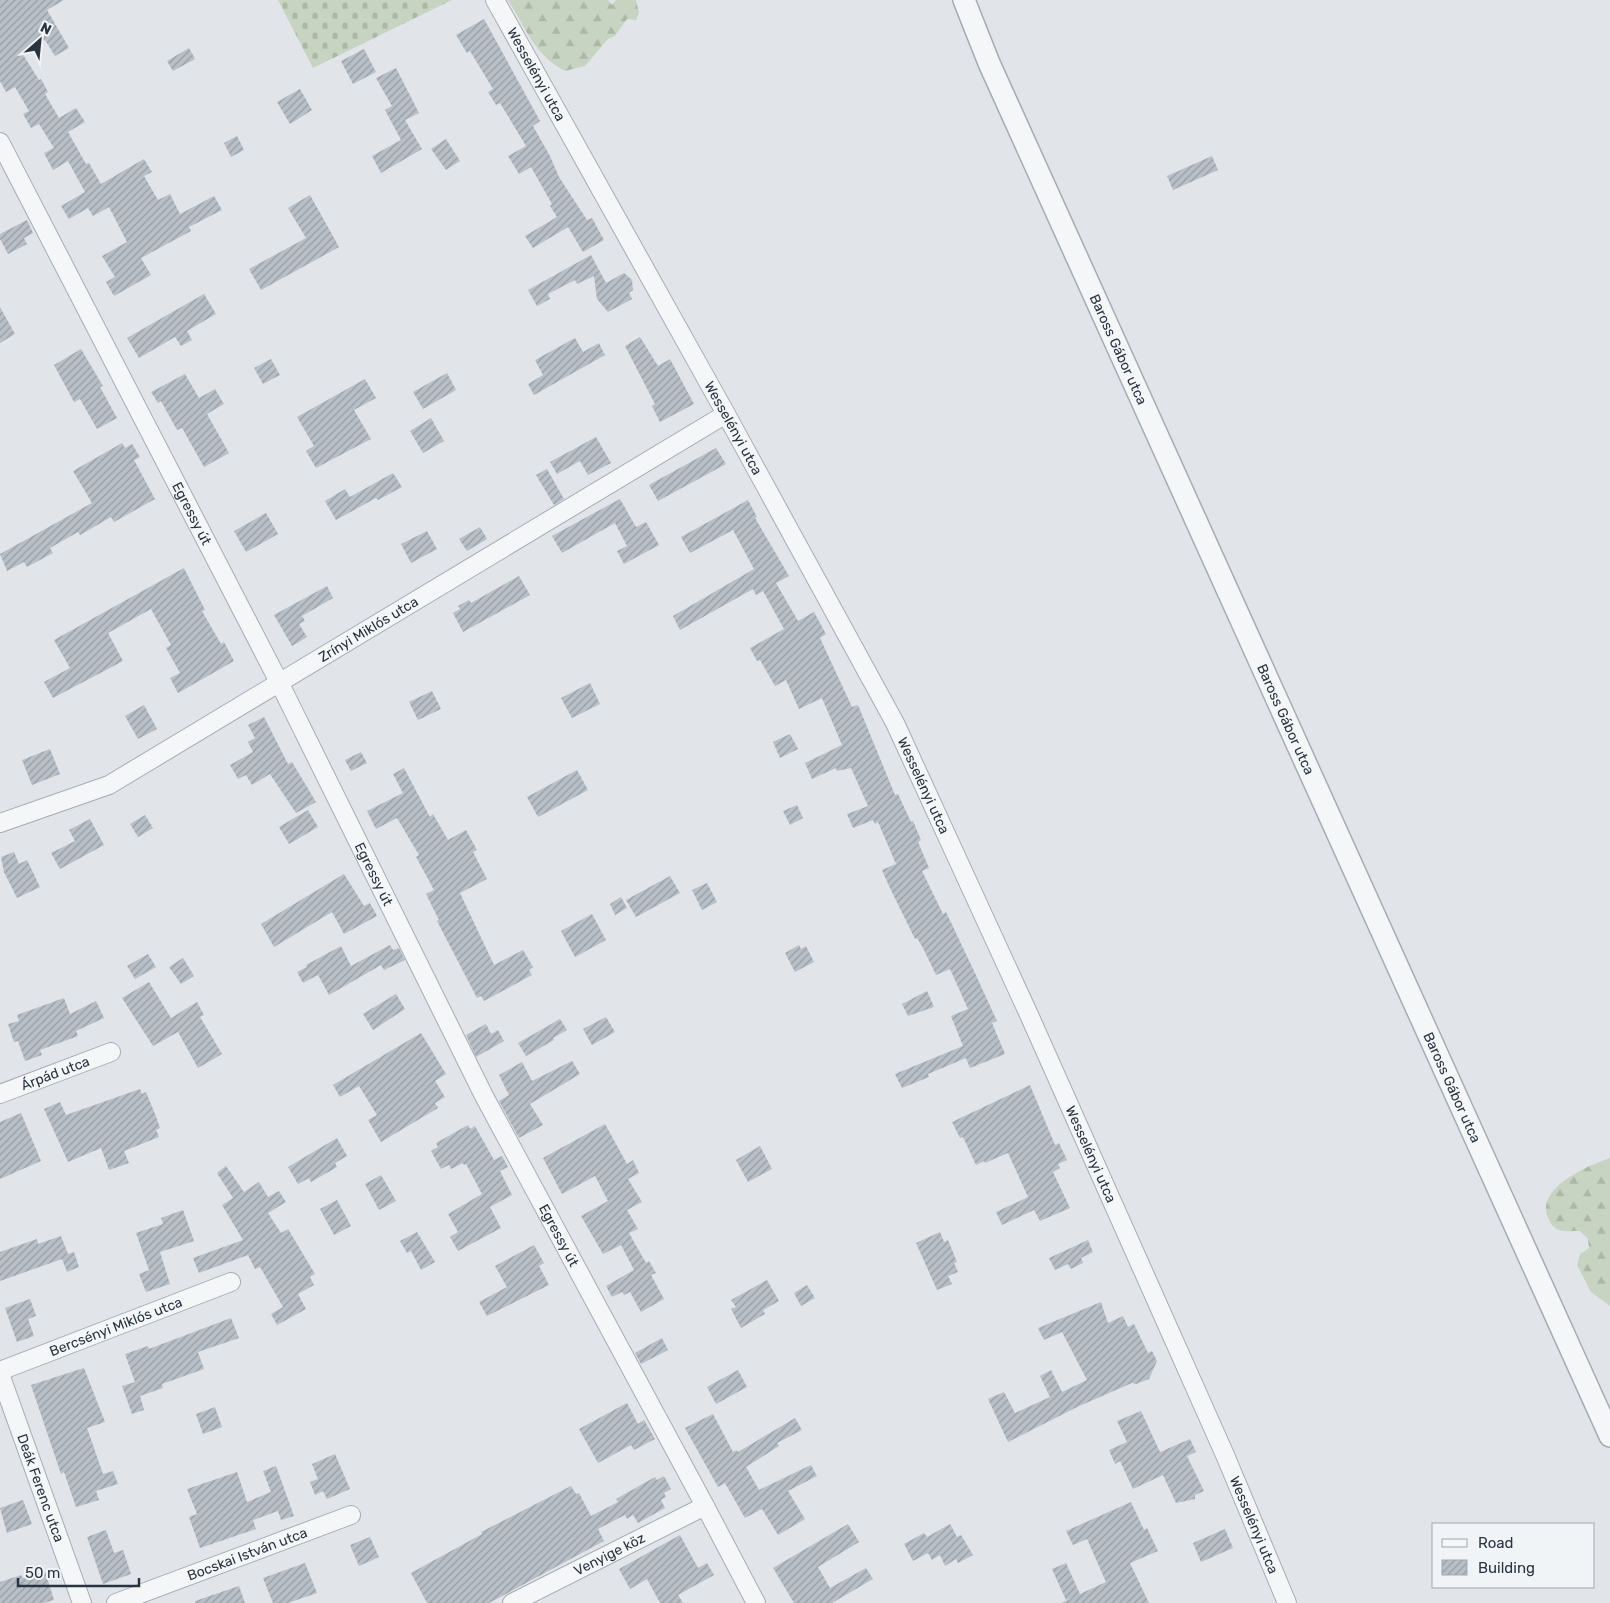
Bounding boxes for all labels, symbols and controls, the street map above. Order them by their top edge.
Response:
north arrow [15,15,65,65]
text: N [37,19,54,39]
street label: Wesselényi utca [504,25,569,124]
street label: Baross Gábor utca [1086,291,1151,407]
street label: Wesselényi utca [701,378,766,478]
street label: Egressy út [169,479,215,548]
street label: Zrínyi Miklós utca [315,593,421,665]
street label: Baross Gábor utca [1253,661,1318,777]
street label: Wesselényi utca [894,734,953,836]
street label: Egressy út [351,839,397,909]
street label: Baross Gábor utca [1420,1029,1485,1145]
street label: Árpád utca [18,1052,92,1094]
street label: Wesselényi utca [1062,1103,1120,1205]
street label: Egressy út [535,1201,583,1270]
street label: Bercsényi Miklós utca [47,1293,185,1360]
street label: Deák Ferenc utca [14,1432,68,1544]
street label: Wesselényi utca [1226,1473,1282,1576]
legend [1432,1523,1595,1588]
street label: Bocskai István utca [185,1524,310,1584]
street label: Venyige köz [571,1529,648,1579]
text: Road [1478,1534,1514,1552]
scale bar [18,1556,139,1588]
text: Building [1478,1559,1535,1577]
text: 50 m [25,1564,60,1582]

